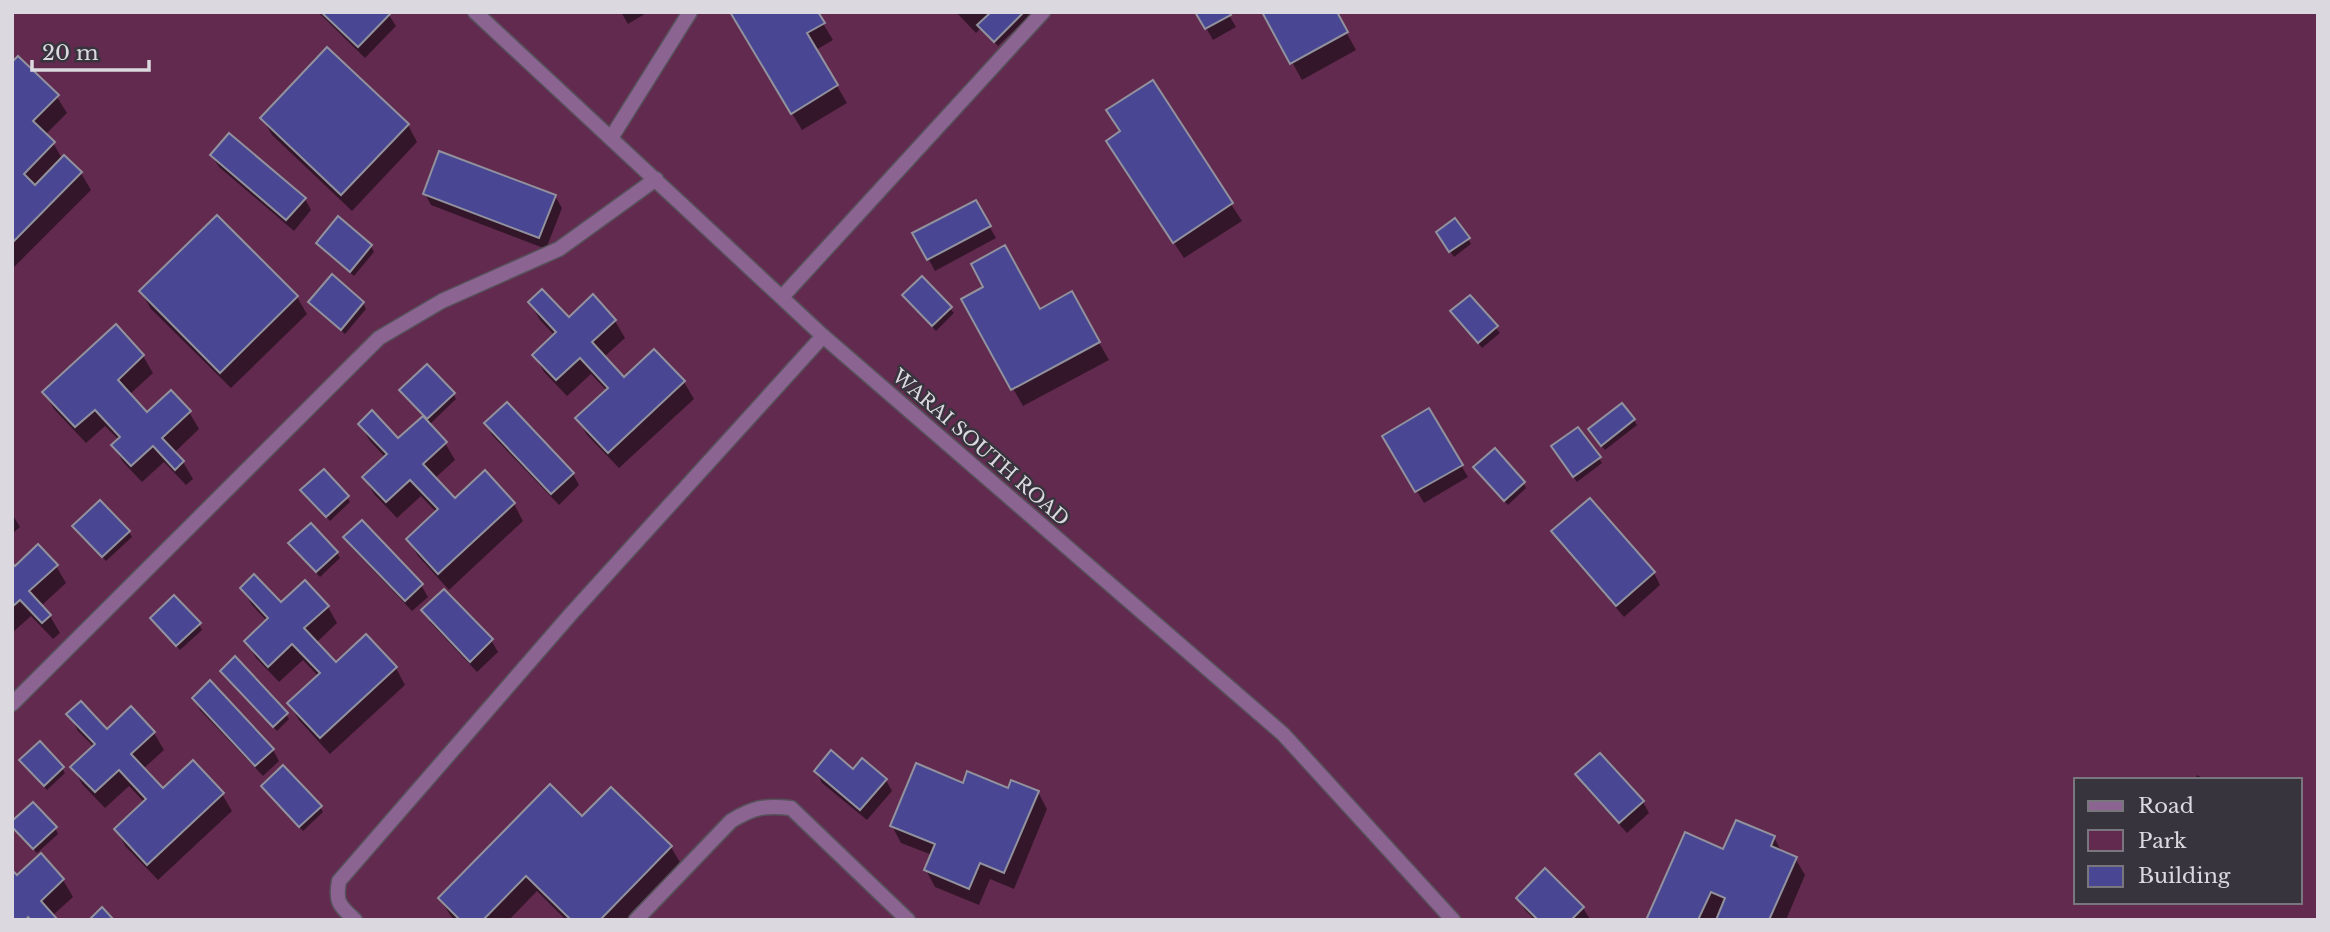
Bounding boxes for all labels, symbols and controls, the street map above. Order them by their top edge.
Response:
scale bar [32,28,149,72]
text: 20 m [42,40,99,66]
street label: WARAI SOUTH ROAD [887,364,1074,530]
legend [2074,778,2302,904]
text: Road [2138,793,2194,819]
text: Park [2138,828,2187,854]
text: Building [2138,863,2231,889]

